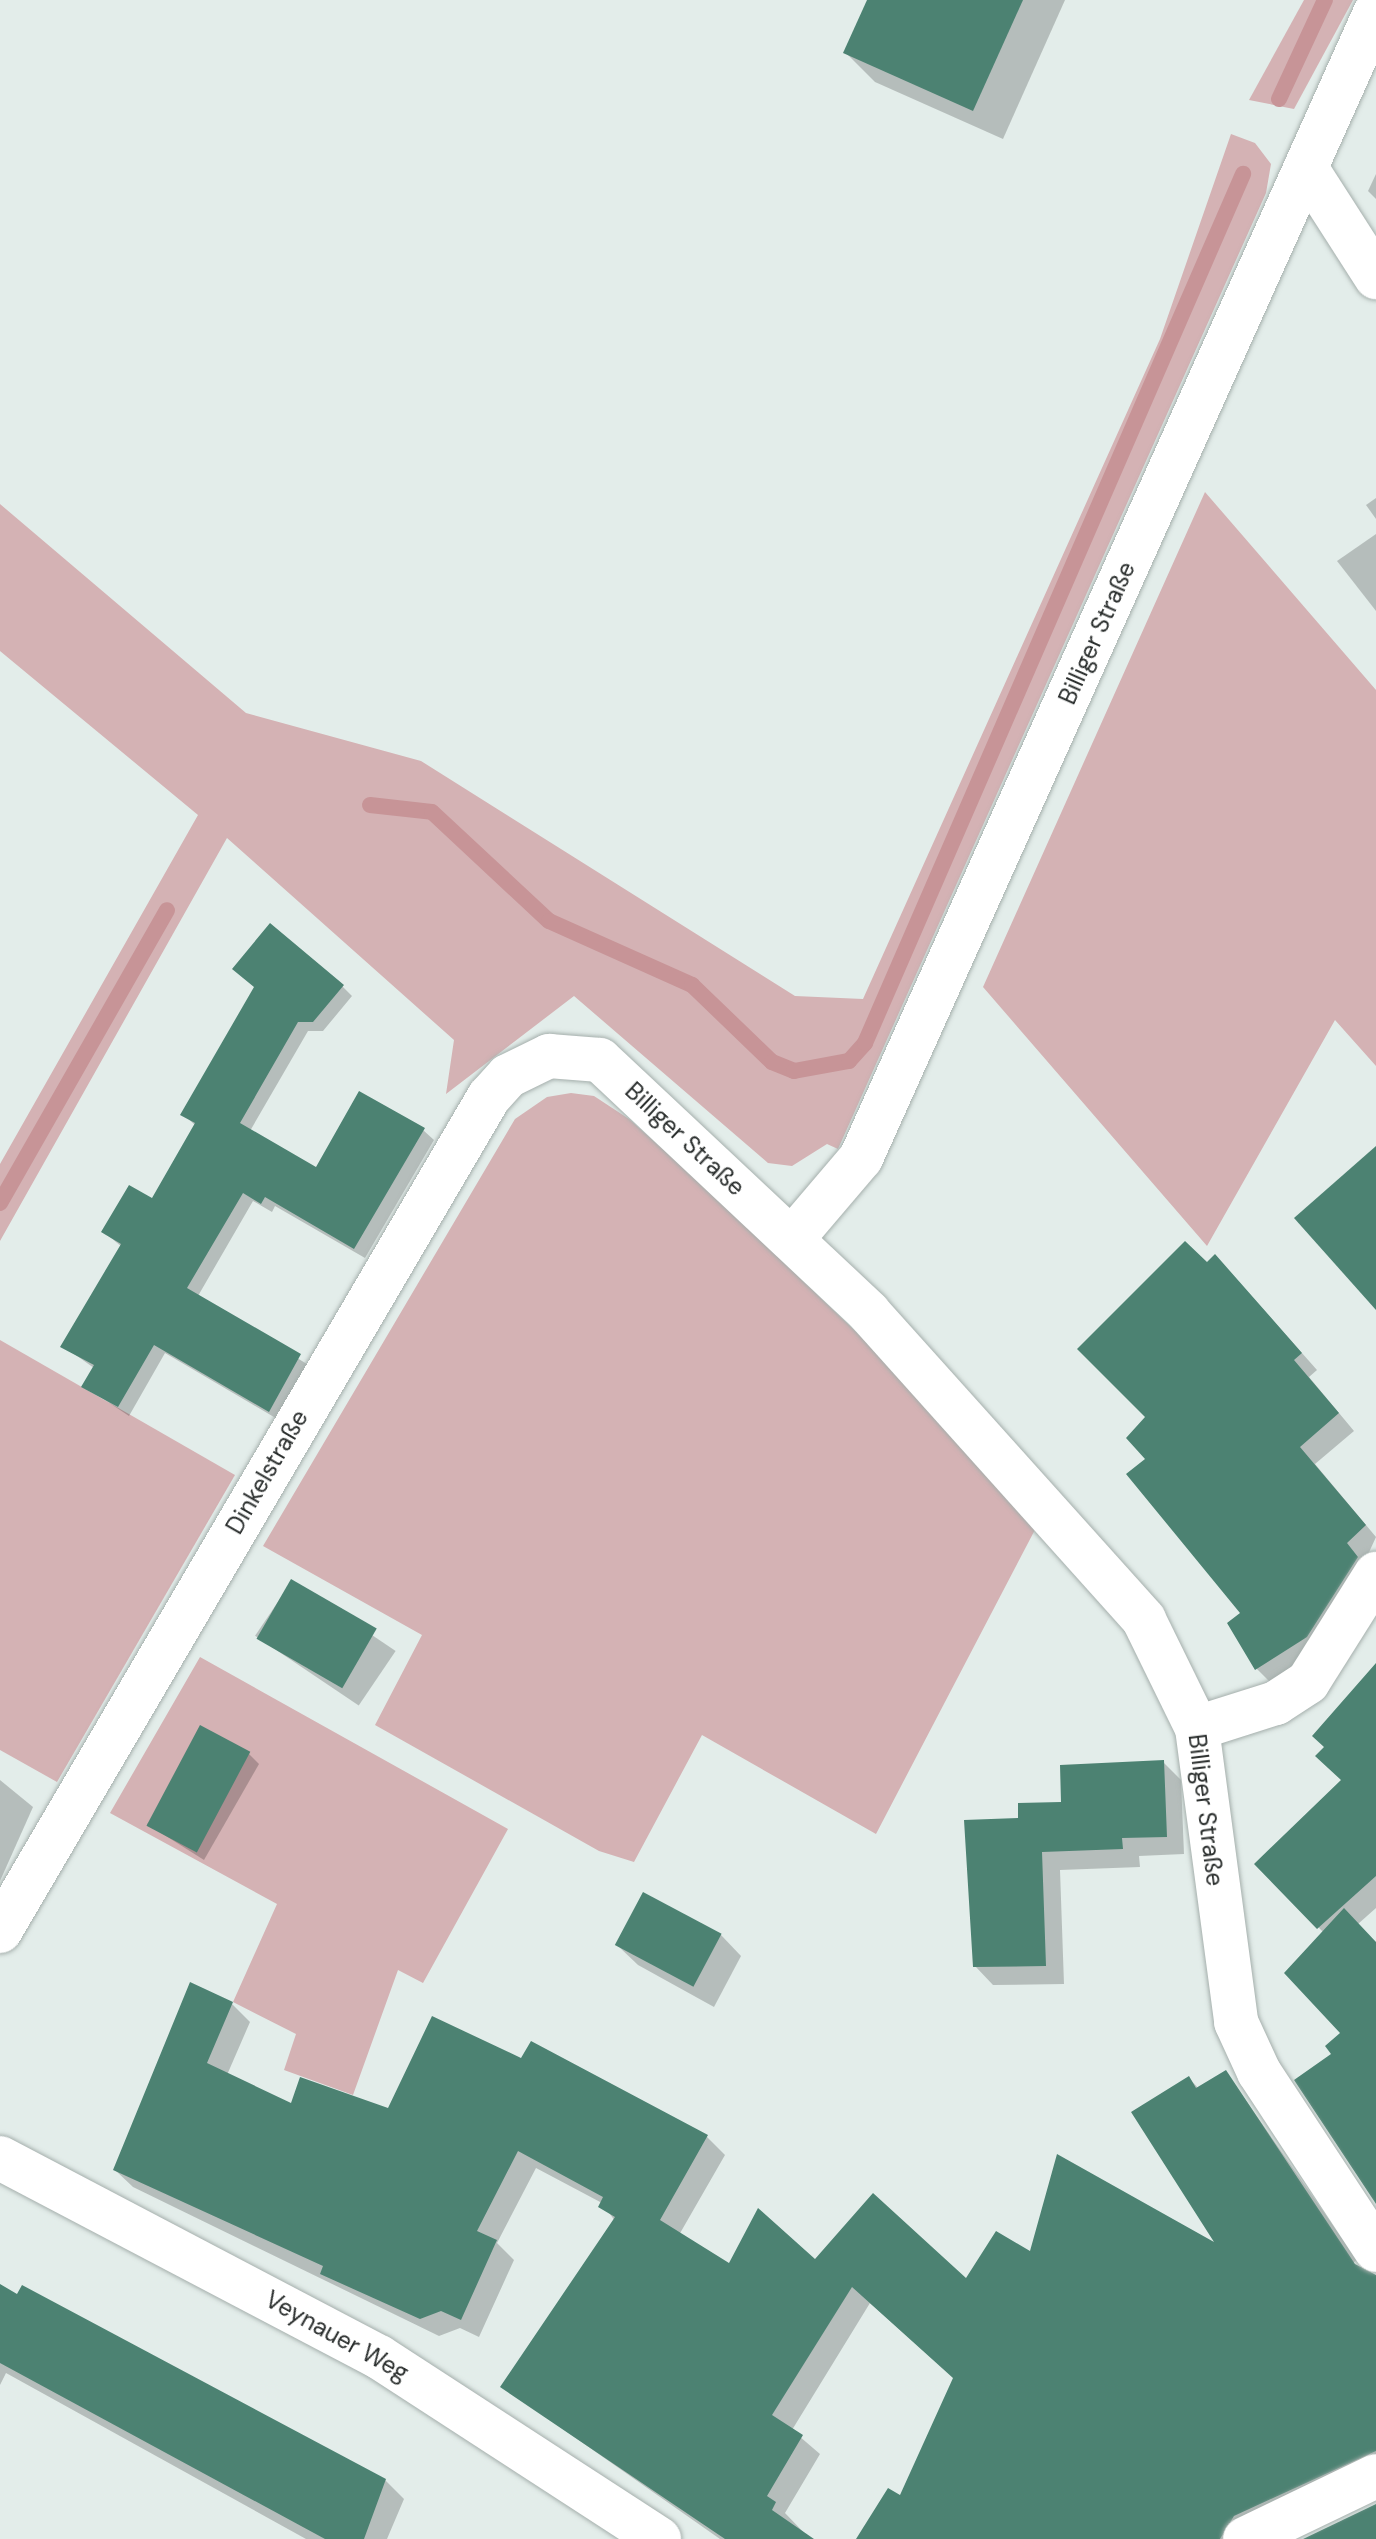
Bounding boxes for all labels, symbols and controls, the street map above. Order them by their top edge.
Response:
street label: Billiger Straße [1053,557,1141,709]
street label: Billiger Straße [619,1076,751,1202]
street label: Dinkelstraße [220,1405,314,1539]
street label: Billiger Straße [1182,1732,1230,1888]
street label: Veynauer Weg [260,2285,414,2387]

